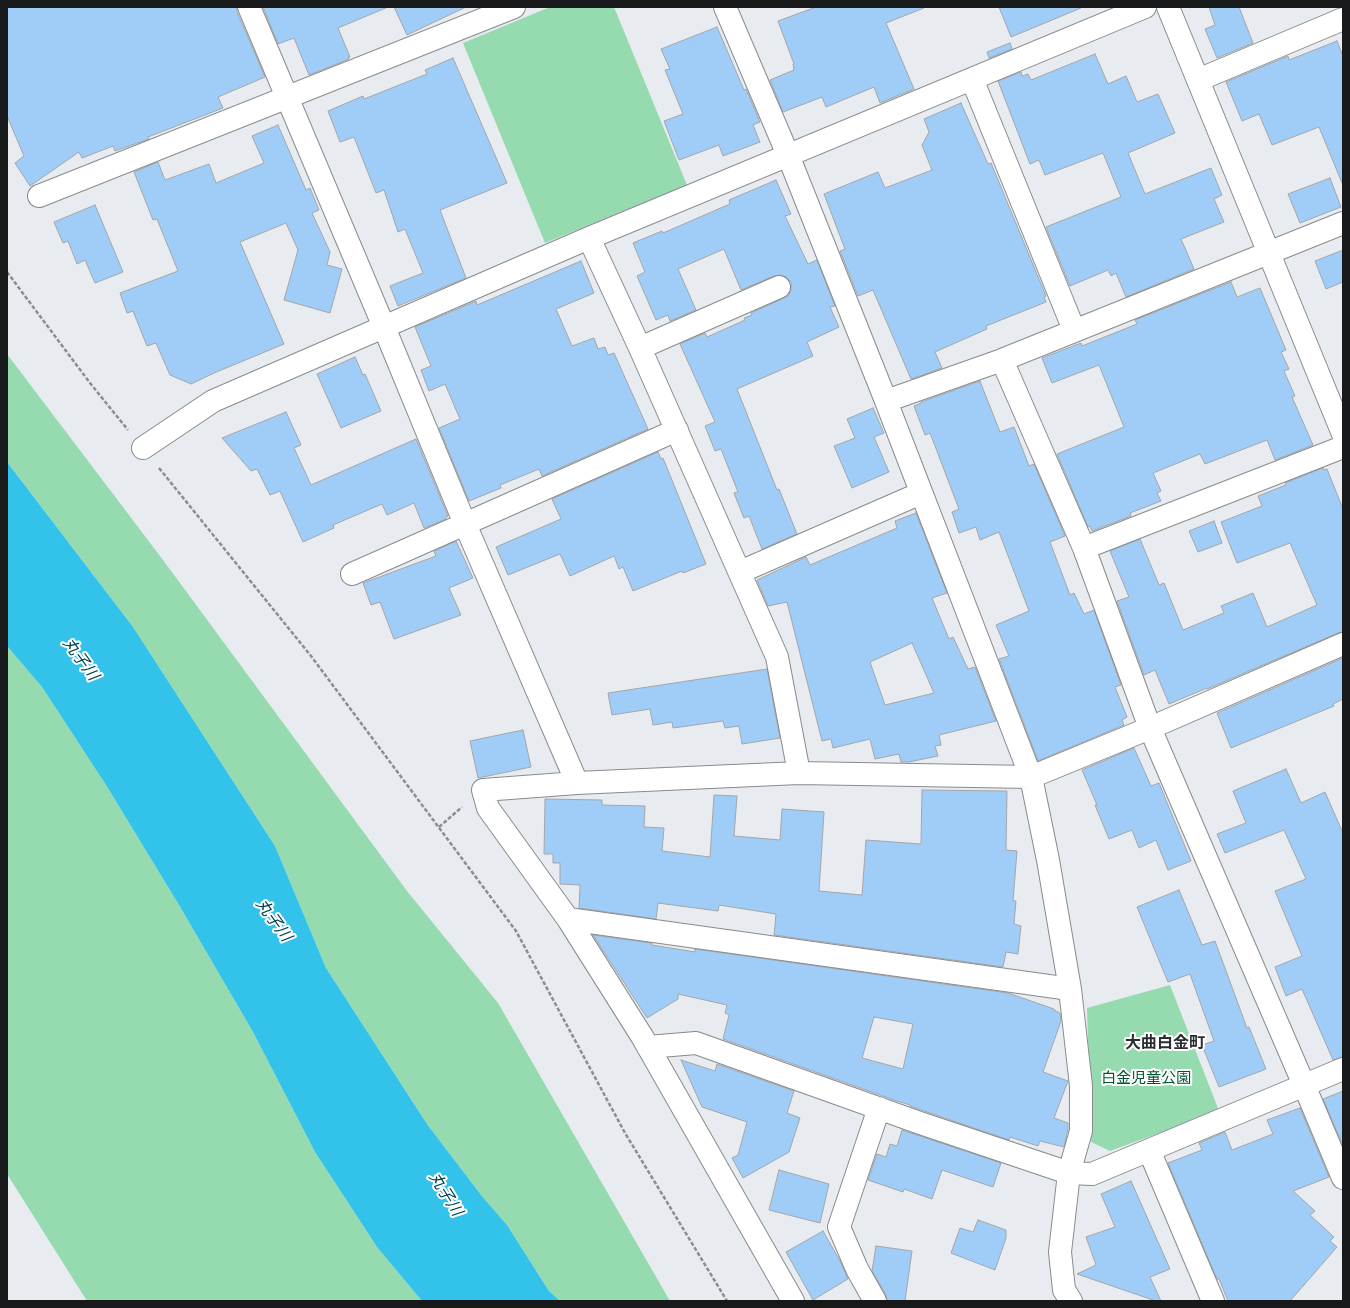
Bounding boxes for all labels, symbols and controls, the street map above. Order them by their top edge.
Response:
water label: 丸子川 [59,634,103,684]
water label: 丸子川 [252,895,296,945]
district label: 大曲白金町 [1125,1033,1205,1053]
park label: 白金児童公園 [1101,1069,1191,1087]
water label: 丸子川 [425,1169,467,1219]

